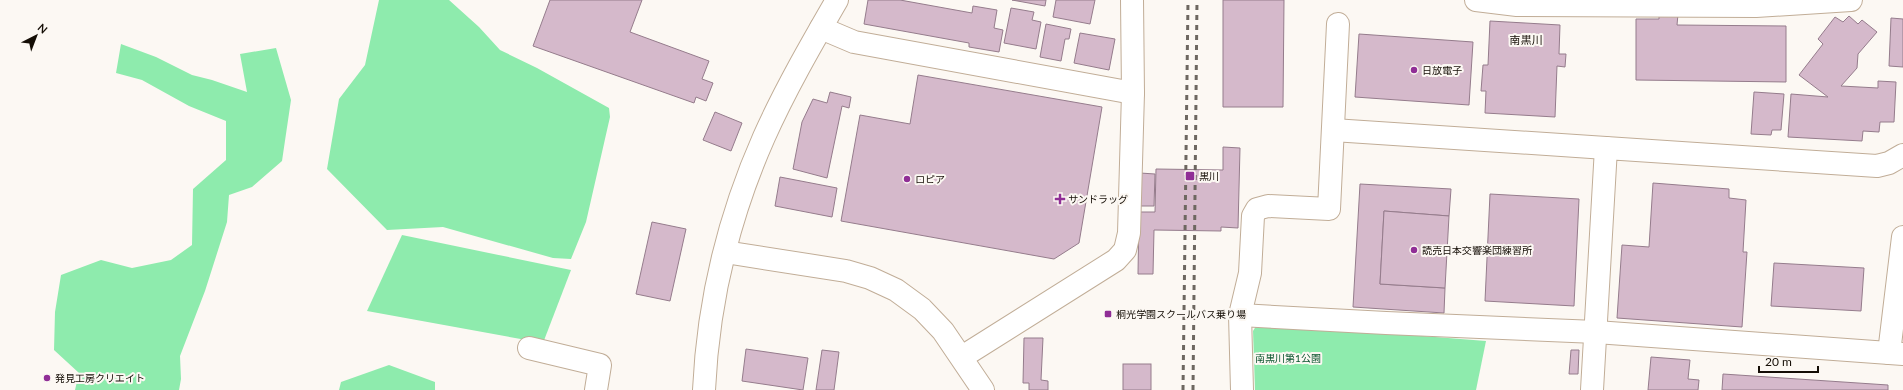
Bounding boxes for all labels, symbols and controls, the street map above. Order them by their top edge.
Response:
north arrow [16,16,56,56]
text: N [36,21,51,36]
district label: 南黒川 [1510,33,1543,46]
place label: 日放電子 [1422,64,1462,76]
marker: 日放電子 [1409,65,1419,75]
marker: 黒川 [1184,170,1196,182]
place label: 黒川 [1199,170,1219,182]
place label: ロピア [915,173,945,185]
marker: ロピア [902,174,912,184]
place label: サンドラッグ [1068,193,1128,205]
marker: サンドラッグ [1055,194,1065,204]
place label: 読売日本交響楽団練習所 [1422,244,1532,256]
marker: 読売日本交響楽団練習所 [1409,245,1419,255]
place label: 桐光学園スクールバス乗り場 [1116,308,1246,320]
marker: 桐光学園スクールバス乗り場 [1103,309,1113,319]
scale bar [1759,348,1818,374]
park label: 南黒川第1公園 [1255,352,1321,364]
text: 20 m [1765,354,1792,369]
place label: 発見工房クリエイト [55,372,145,384]
marker: 発見工房クリエイト [42,373,52,383]

